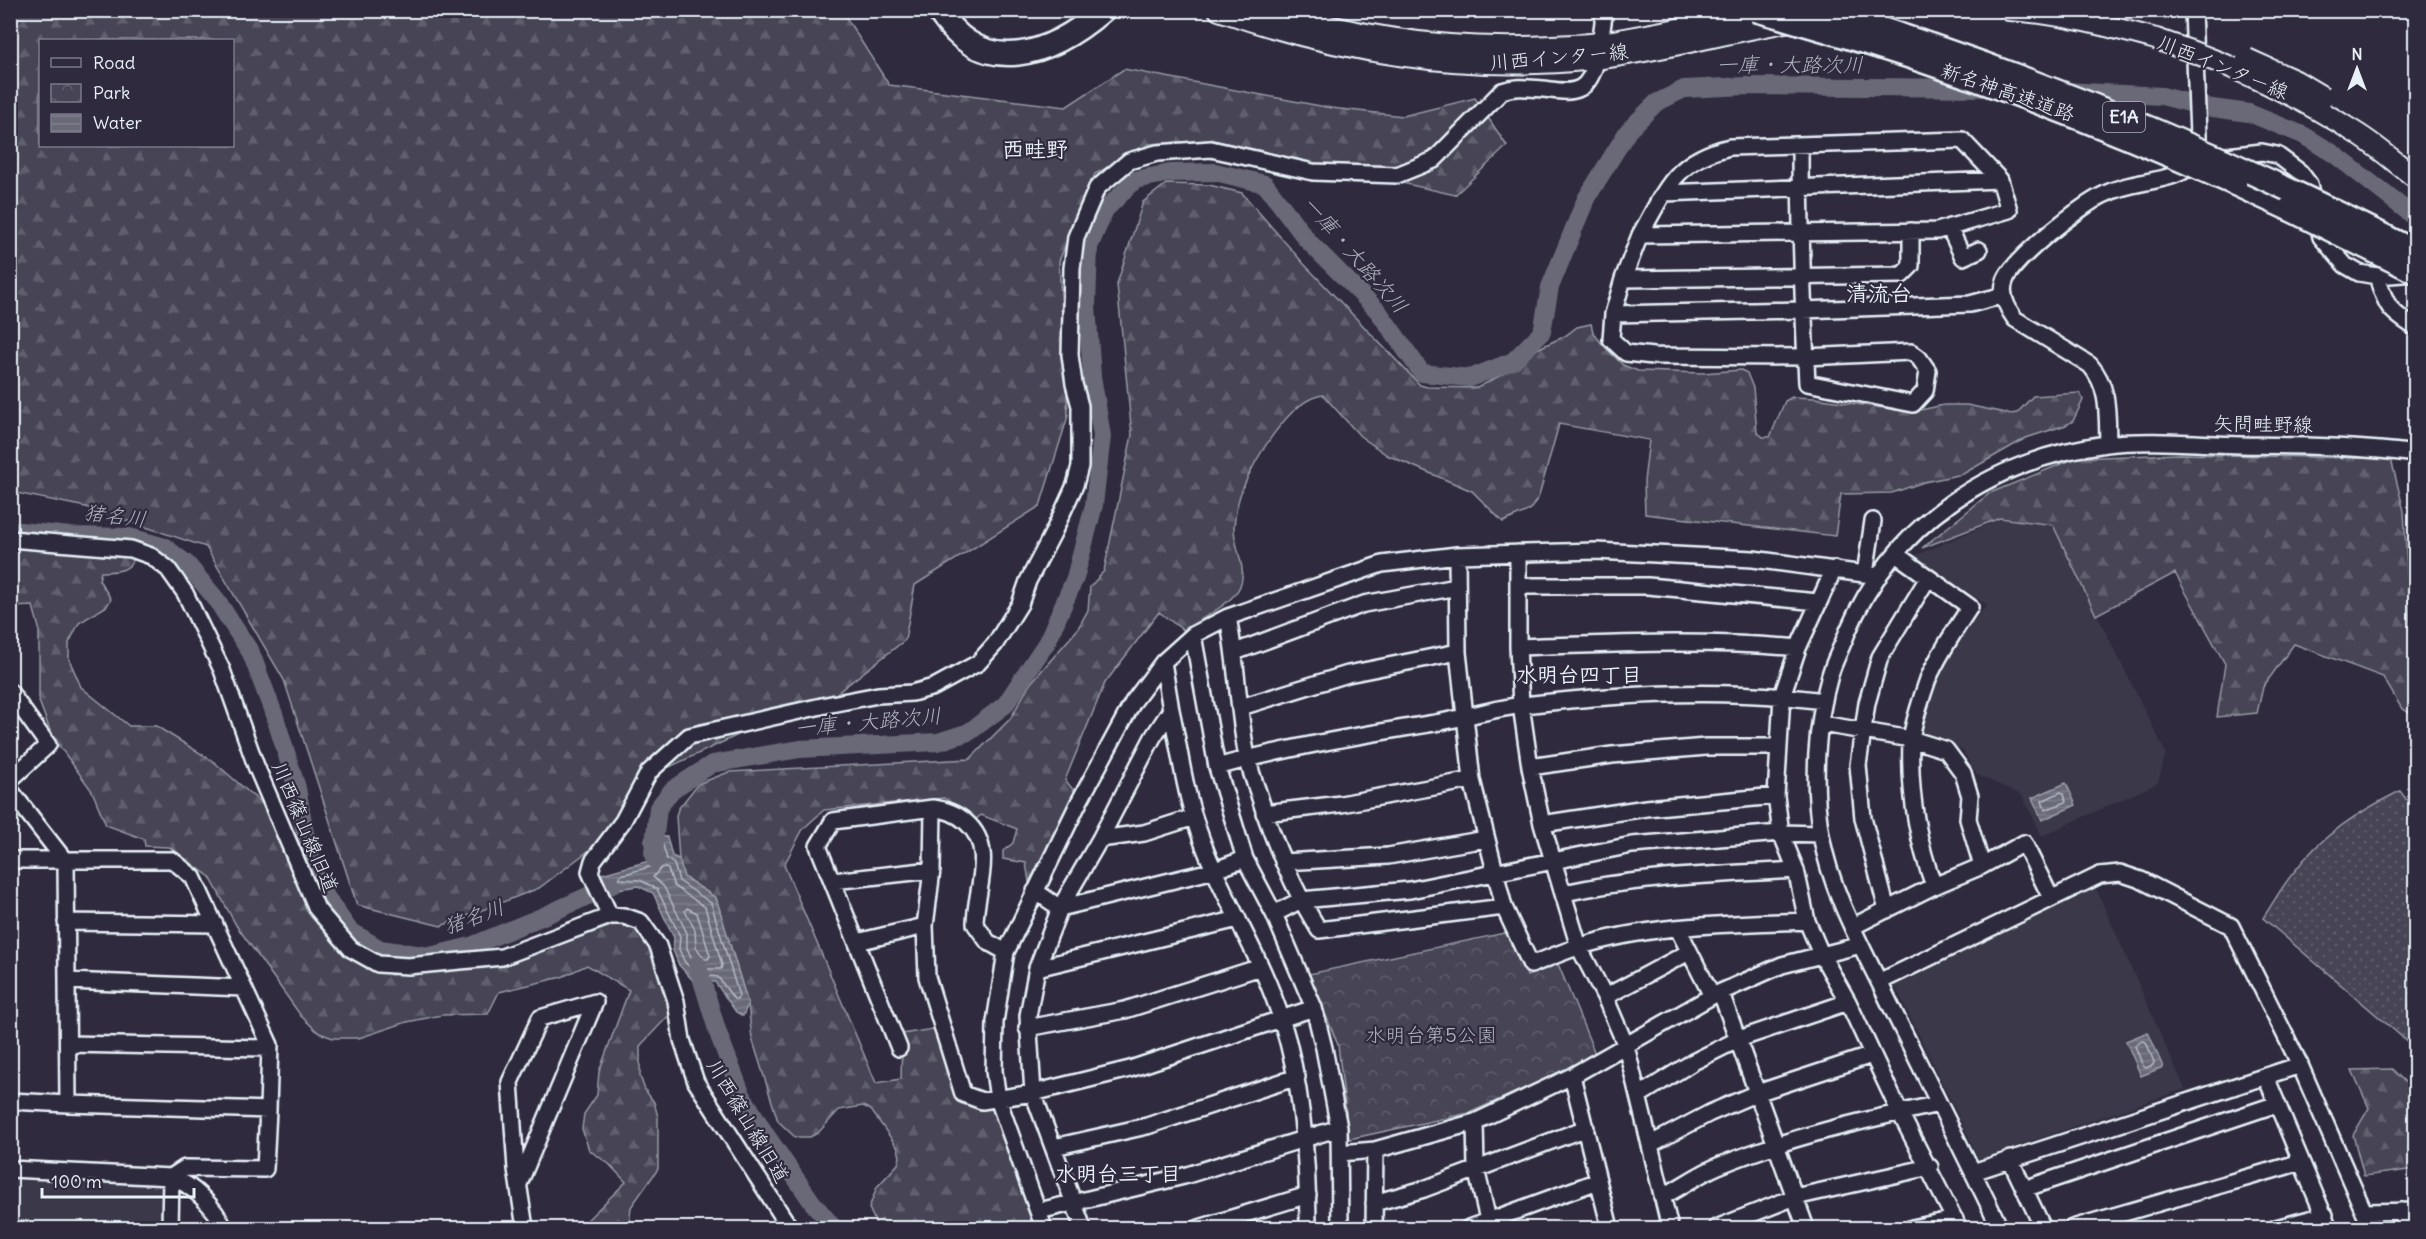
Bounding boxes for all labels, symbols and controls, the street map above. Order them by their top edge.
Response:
street label: 川西インター線 [2154,29,2292,104]
street label: 川西インター線 [1489,38,1629,75]
legend [39,39,234,147]
north arrow [2327,39,2387,99]
text: N [2351,44,2363,64]
text: Road [93,51,136,74]
water label: 一庫・大路次川 [1717,51,1864,78]
street label: 新名神高速道路 [1938,57,2078,126]
text: Park [93,81,130,104]
road number: E1A [2103,102,2145,132]
text: Water [93,111,143,134]
district label: 西畦野 [1002,135,1068,163]
water label: 一庫・大路次川 [1297,190,1414,319]
district label: 清流台 [1846,279,1912,307]
street label: 矢問畦野線 [2213,410,2313,437]
water label: 猪名川 [82,498,148,533]
district label: 水明台四丁目 [1516,661,1642,688]
water label: 一庫・大路次川 [794,702,942,741]
street label: 川西篠山線旧道 [267,757,344,896]
water label: 猪名川 [440,893,508,940]
park label: 水明台第5公園 [1365,1022,1497,1047]
street label: 川西篠山線旧道 [702,1054,795,1187]
district label: 水明台三丁目 [1055,1160,1181,1187]
scale bar [42,1161,194,1199]
text: 100 m [51,1170,102,1193]

